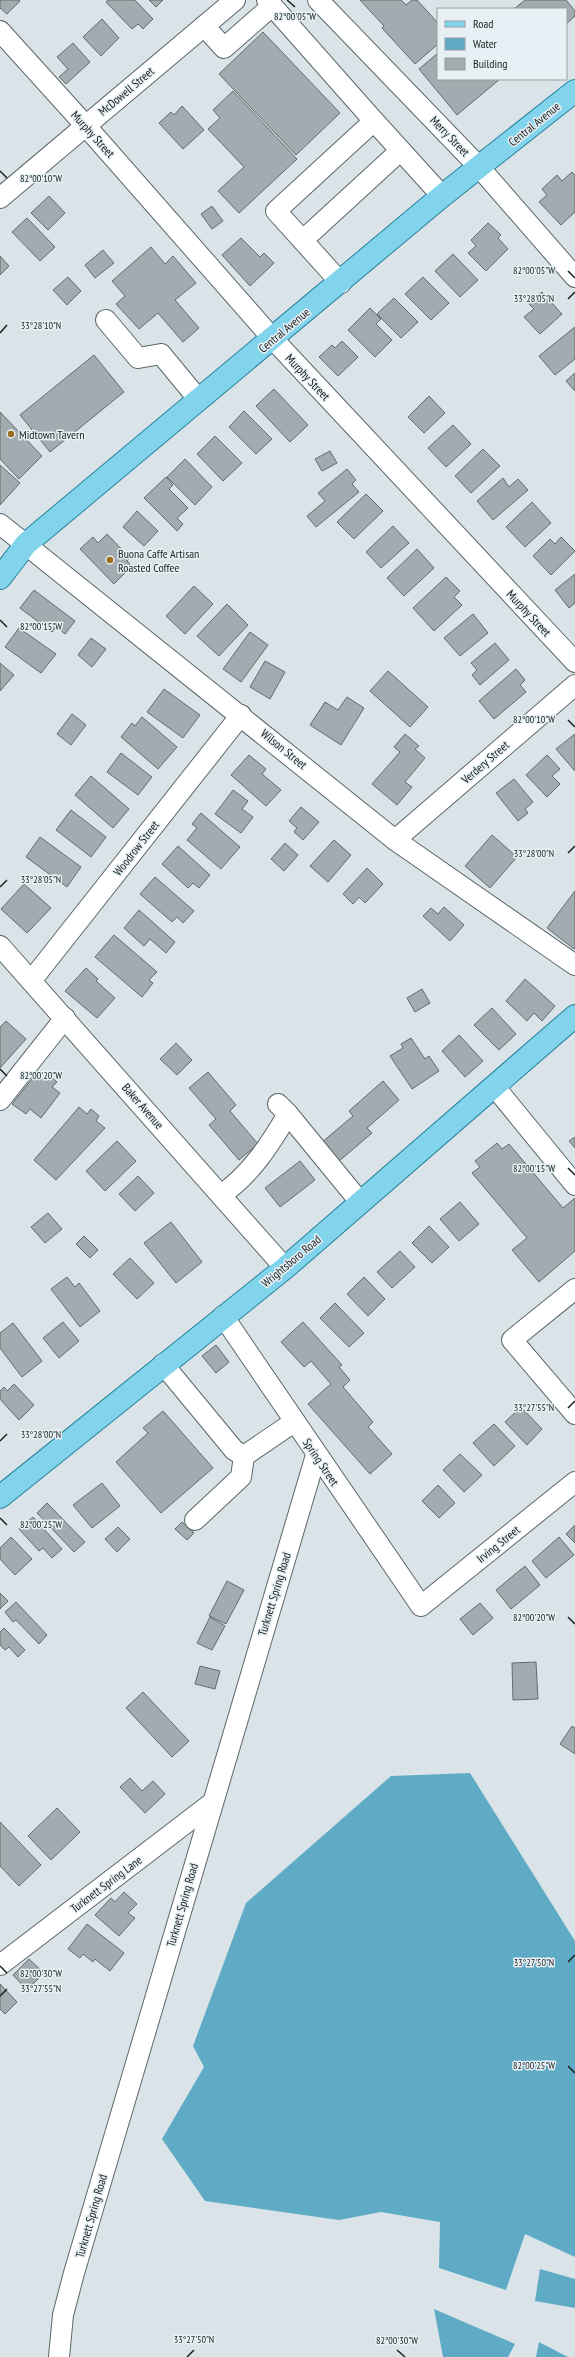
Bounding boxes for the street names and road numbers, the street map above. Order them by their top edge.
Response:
street label: McDowell Street [95,63,157,119]
street label: Central Avenue [505,99,563,149]
street label: Murphy Street [68,107,119,161]
street label: Merry Street [427,113,473,160]
street label: Central Avenue [255,304,313,356]
street label: Murphy Street [283,351,334,404]
street label: Murphy Street [504,587,555,640]
street label: Wilson Street [258,726,311,773]
street label: Verdery Street [457,737,512,787]
street label: Woodrow Street [110,817,163,879]
street label: Baker Avenue [119,1080,167,1132]
street label: Wrightsboro Road [258,1232,324,1290]
street label: Spring Street [300,1435,343,1489]
street label: Irving Street [473,1522,523,1566]
street label: Turknett Spring Road [254,1550,294,1638]
street label: Turknett Spring Lane [67,1852,145,1916]
street label: Turknett Spring Road [163,1861,201,1949]
street label: Turknett Spring Road [72,2172,110,2260]

